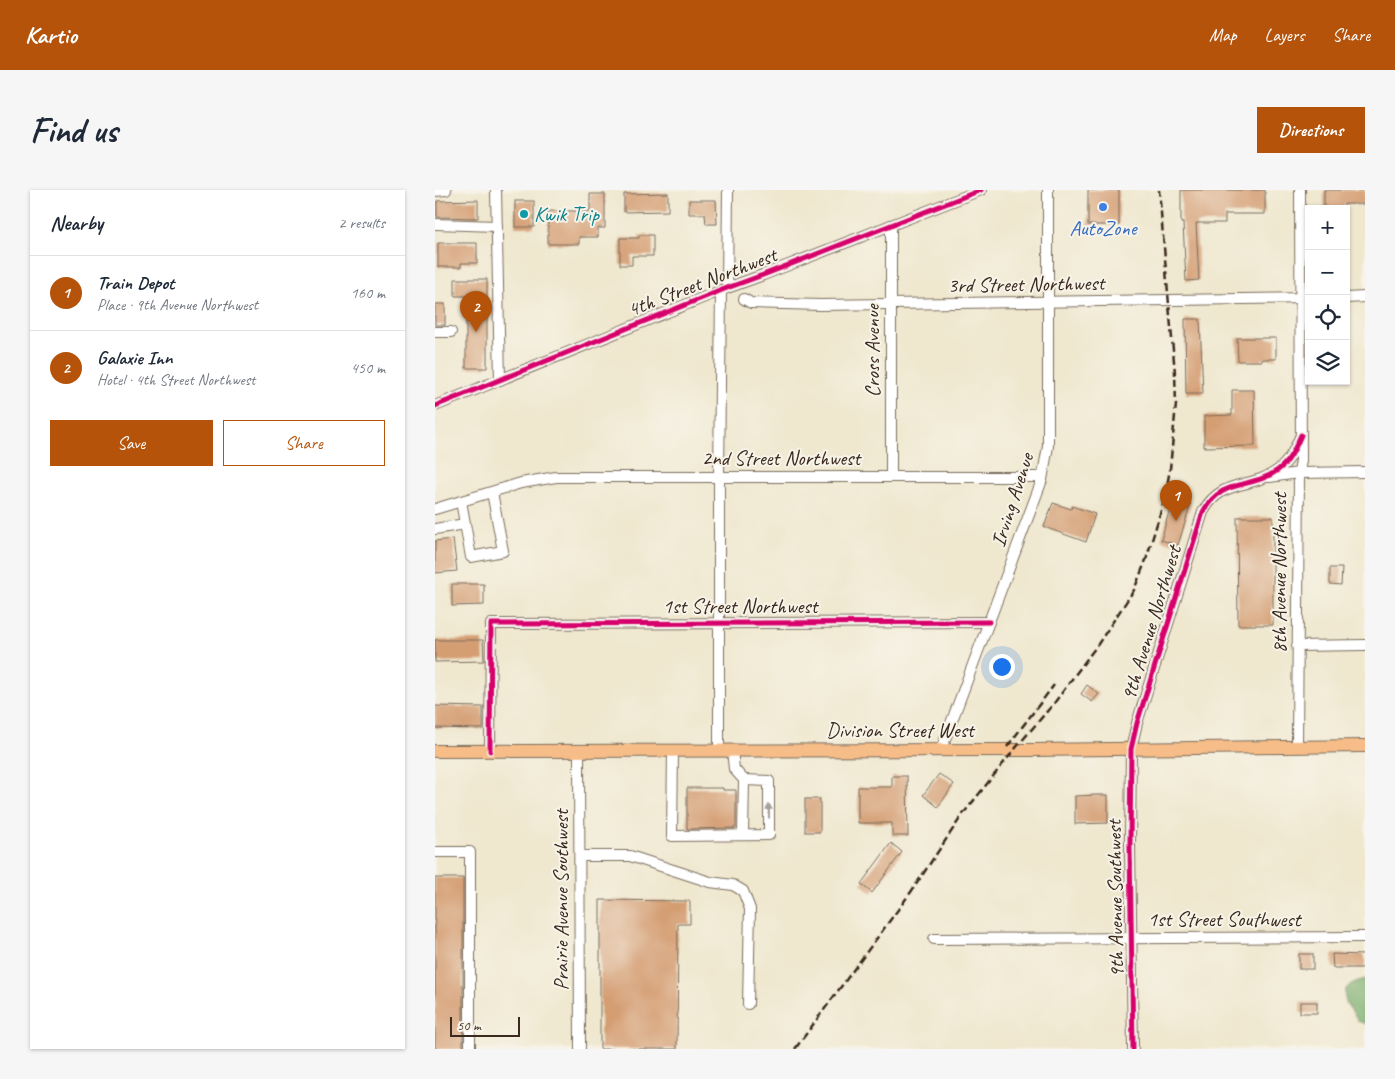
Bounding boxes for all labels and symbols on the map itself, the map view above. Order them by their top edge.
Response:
place label: Kwik Trip [534,201,600,227]
marker: AutoZone [1097,201,1109,213]
marker: Kwik Trip [518,208,530,220]
place label: AutoZone [1069,215,1139,241]
street label: 4th Street Northwest [624,241,782,322]
street label: 3rd Street Northwest [947,270,1107,298]
pin: 2 [460,291,492,332]
street label: Cross Avenue [859,303,885,397]
street label: 2nd Street Northwest [702,445,862,471]
street label: Irving Avenue [985,448,1040,550]
pin: 1 [1160,480,1192,521]
street label: 8th Avenue Northwest [1266,491,1292,653]
street label: 9th Avenue Northwest [1115,541,1187,704]
street label: 1st Street Northwest [663,593,819,619]
your location [989,654,1015,680]
street label: Division Street West [826,717,976,743]
one-way arrow [765,803,773,819]
street label: Prairie Avenue Southwest [548,808,574,990]
street label: 9th Avenue Southwest [1101,818,1129,978]
street label: 1st Street Southwest [1148,906,1303,932]
scale bar [450,1014,520,1037]

